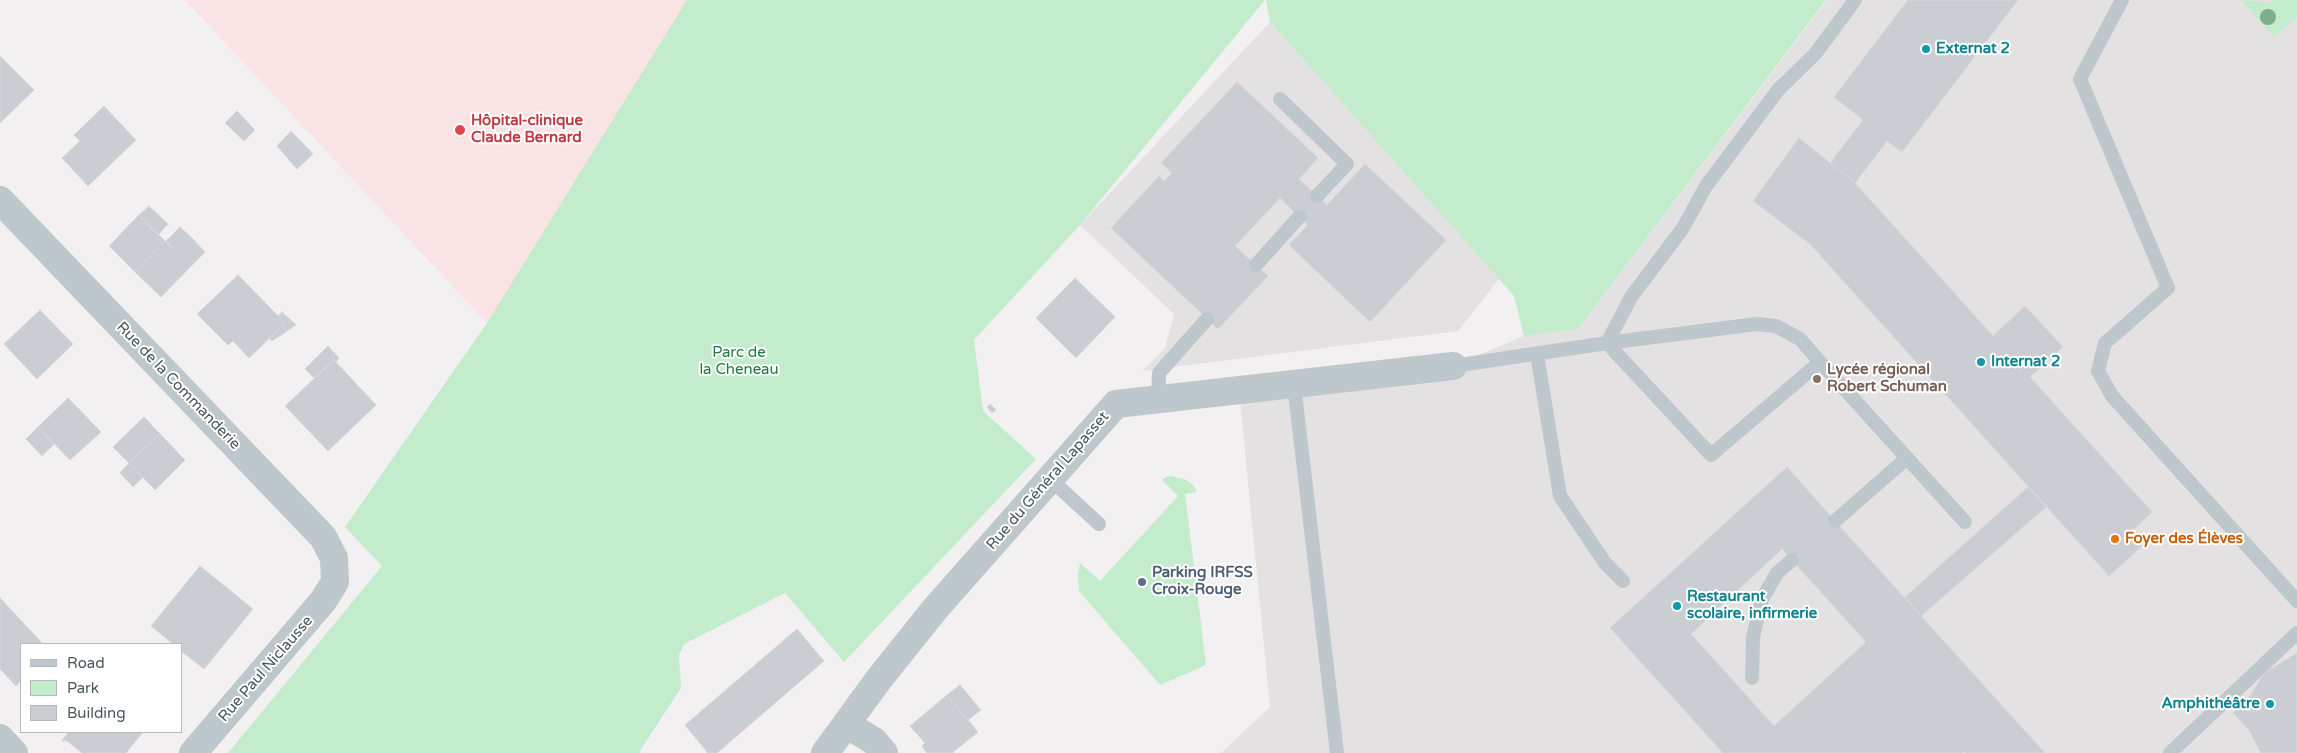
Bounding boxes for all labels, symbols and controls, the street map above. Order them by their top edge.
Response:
place label: Externat 2 [1936,40,2010,58]
marker: Externat 2 [1920,43,1932,55]
place label: Hôpital-clinique Claude Bernard [471,112,583,147]
marker: Hôpital-clinique Claude Bernard [453,123,467,137]
street label: Rue de la Commanderie [112,318,244,454]
park label: Parc de la Cheneau [699,344,779,379]
place label: Internat 2 [1991,353,2060,371]
marker: Internat 2 [1975,356,1987,368]
place label: Lycée régional Robert Schuman [1827,361,1947,396]
marker: Lycée régional Robert Schuman [1811,373,1823,385]
street label: Rue du Général Lapasset [983,408,1113,554]
place label: Foyer des Élèves [2125,530,2243,548]
marker: Foyer des Élèves [2109,533,2121,545]
place label: Parking IRFSS Croix-Rouge [1152,564,1253,599]
marker: Parking IRFSS Croix-Rouge [1136,576,1148,588]
place label: Restaurant scolaire, infirmerie [1687,588,1817,623]
marker: Restaurant scolaire, infirmerie [1671,600,1683,612]
street label: Rue Paul Niclausse [215,612,317,726]
legend [20,643,182,733]
text: Road [67,654,105,672]
text: Park [67,679,99,697]
place label: Amphithéâtre [2161,695,2260,713]
marker: Amphithéâtre [2264,698,2276,710]
text: Building [67,704,126,722]

